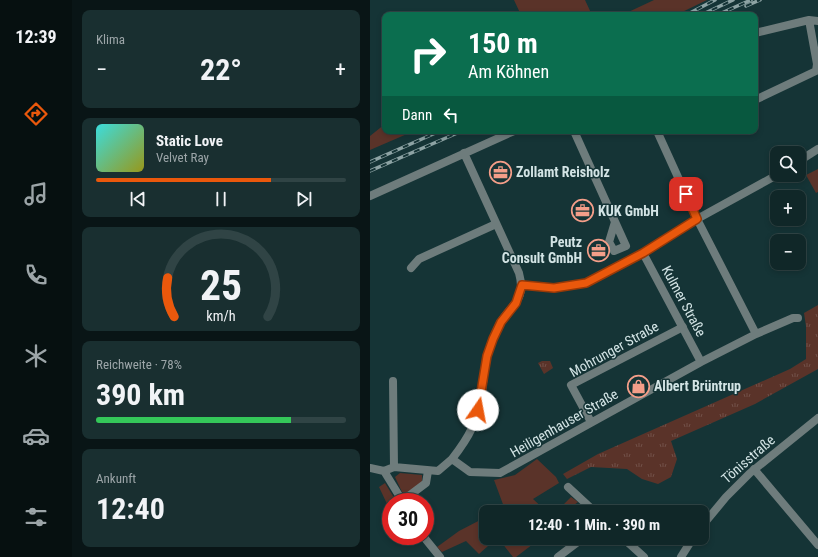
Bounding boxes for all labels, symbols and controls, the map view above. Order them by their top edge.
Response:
text: 12:39 [15,26,57,47]
text: 150 m [468,27,538,60]
icon: right [402,28,454,80]
text: Klima [96,32,125,47]
text: 22° [200,52,242,87]
text: − [96,57,107,82]
text: + [335,57,346,82]
text: Am Köhnen [468,61,549,82]
icon: directions [22,100,50,128]
icon: left [440,104,462,126]
text: Dann [402,106,432,124]
text: Static Love [156,132,223,150]
map controls [770,146,806,270]
button: search [770,146,806,182]
text: Velvet Ray [156,150,209,165]
office icon: Zollamt Reisholz [488,159,514,185]
place label: Zollamt Reisholz [516,164,610,180]
pin [669,177,703,211]
icon: music [22,180,50,208]
icon: arrive [675,183,697,205]
icon: previous [127,188,149,210]
icon: pause [210,188,232,210]
icon: next [293,188,315,210]
button: + [770,190,806,226]
office icon: KUK GmbH [569,198,595,224]
place label: KUK GmbH [598,203,659,219]
place label: Peutz Consult GmbH [502,234,582,266]
button: − [770,234,806,270]
office icon: Peutz Consult GmbH [585,237,611,263]
text: 25 [200,260,242,309]
icon: phone [22,261,50,289]
street label: Kulmer Straße [659,263,710,340]
text: km/h [206,307,236,323]
street label: Mohrunger Straße [567,318,662,380]
icon: climate [22,342,50,370]
text: Reichweite · 78% [96,357,182,372]
shop icon: Albert Brüntrup [625,373,651,399]
text: 390 km [96,377,185,412]
place label: Albert Brüntrup [654,378,741,394]
street label: Heiligenhauser Straße [507,385,621,460]
position arrow [457,389,499,431]
icon: car [22,422,50,450]
street label: Tönisstraße [718,431,778,486]
text: Ankunft [96,471,136,486]
text: 12:40 [96,491,165,526]
speed limit sign: 30 [382,493,434,545]
icon: filters [22,503,50,531]
text: 12:40 · 1 Min. · 390 m [528,516,660,534]

